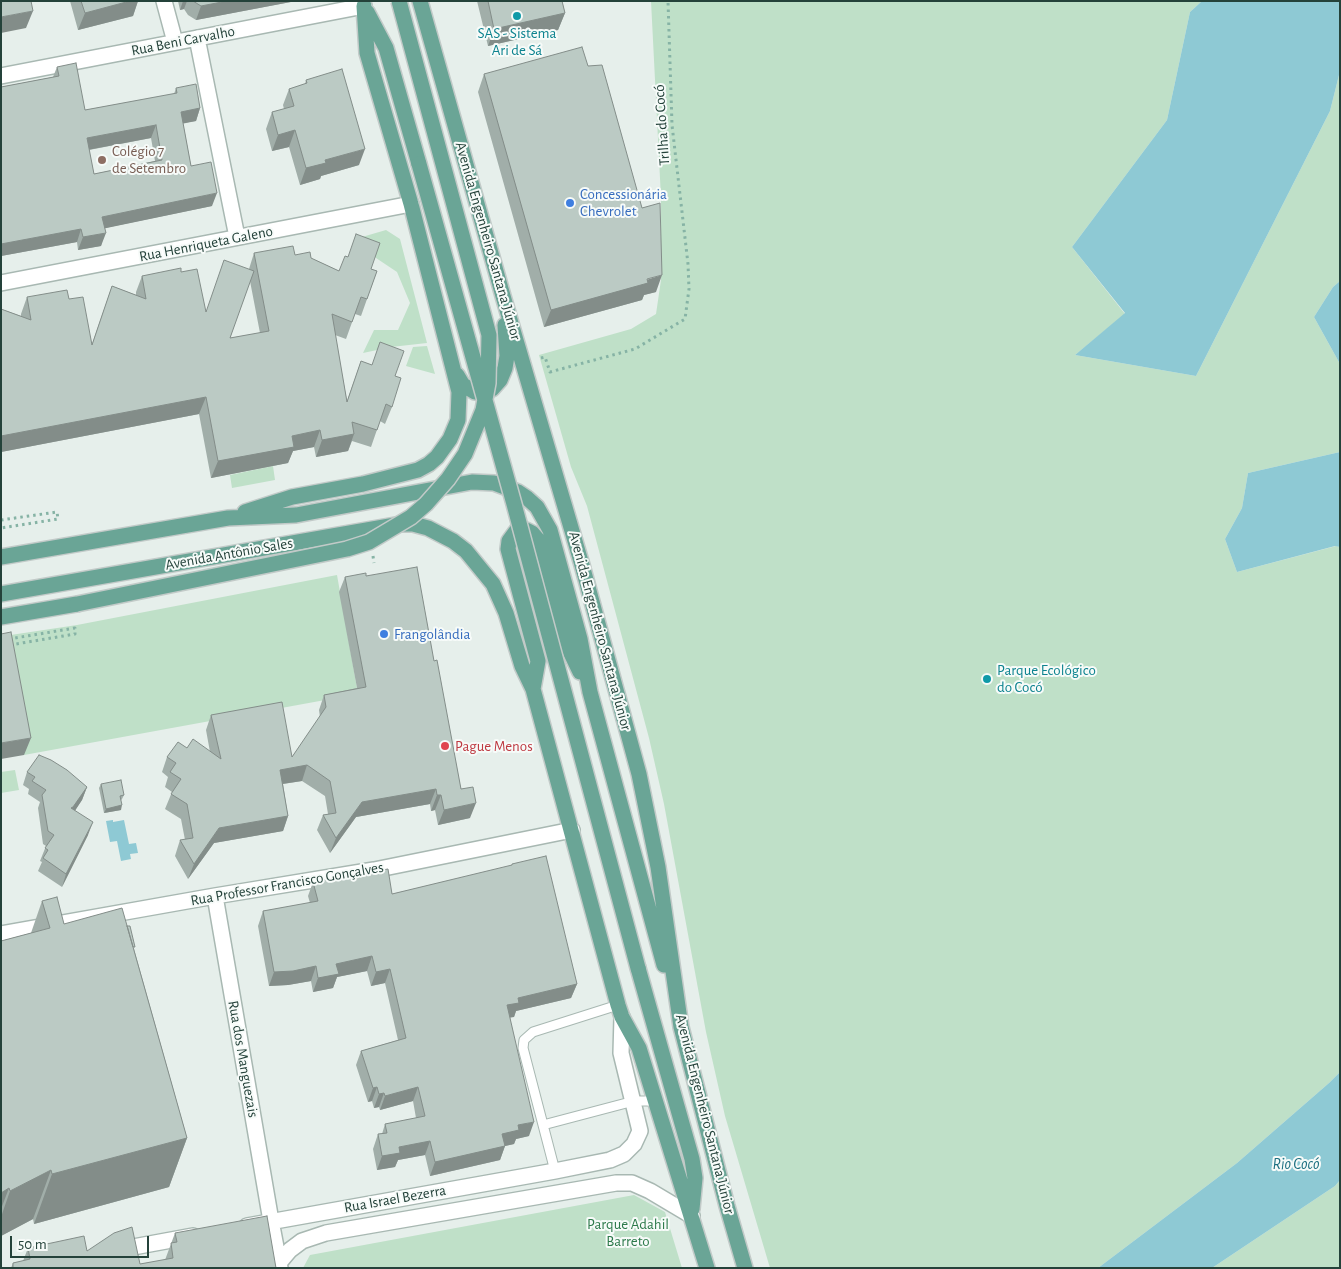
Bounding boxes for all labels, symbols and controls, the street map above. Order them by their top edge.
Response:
marker: SAS - Sistema Ari de Sá [511,10,523,22]
street label: Rua Beni Carvalho [130,22,236,60]
place label: SAS - Sistema Ari de Sá [477,24,557,59]
street label: Trilha do Cocó [650,84,674,166]
street label: Avenida Engenheiro Santana Júnior [451,140,525,342]
place label: Colégio 7 de Setembro [112,142,186,177]
marker: Colégio 7 de Setembro [96,154,108,166]
place label: Concessionária Chevrolet [580,185,667,220]
marker: Concessionária Chevrolet [564,197,576,209]
street label: Rua Henriqueta Galeno [138,222,274,266]
street label: Avenida Engenheiro Santana Júnior [565,530,635,732]
street label: Avenida Antônio Sales [164,534,294,574]
place label: Frangolândia [394,625,470,643]
marker: Frangolândia [378,628,390,640]
place label: Parque Ecológico do Cocó [997,661,1096,696]
marker: Parque Ecológico do Cocó [981,673,993,685]
place label: Pague Menos [455,737,533,755]
marker: Pague Menos [439,740,451,752]
street label: Rua Professor Francisco Gonçalves [189,858,385,910]
street label: Rua dos Manguezais [224,999,262,1119]
street label: Avenida Engenheiro Santana Júnior [671,1012,739,1216]
water label: Rio Cocó [1272,1154,1320,1174]
street label: Rua Israel Bezerra [343,1181,447,1217]
park label: Parque Adahil Barreto [587,1215,669,1250]
scale bar [12,1226,151,1258]
text: 50 m [18,1237,47,1252]

